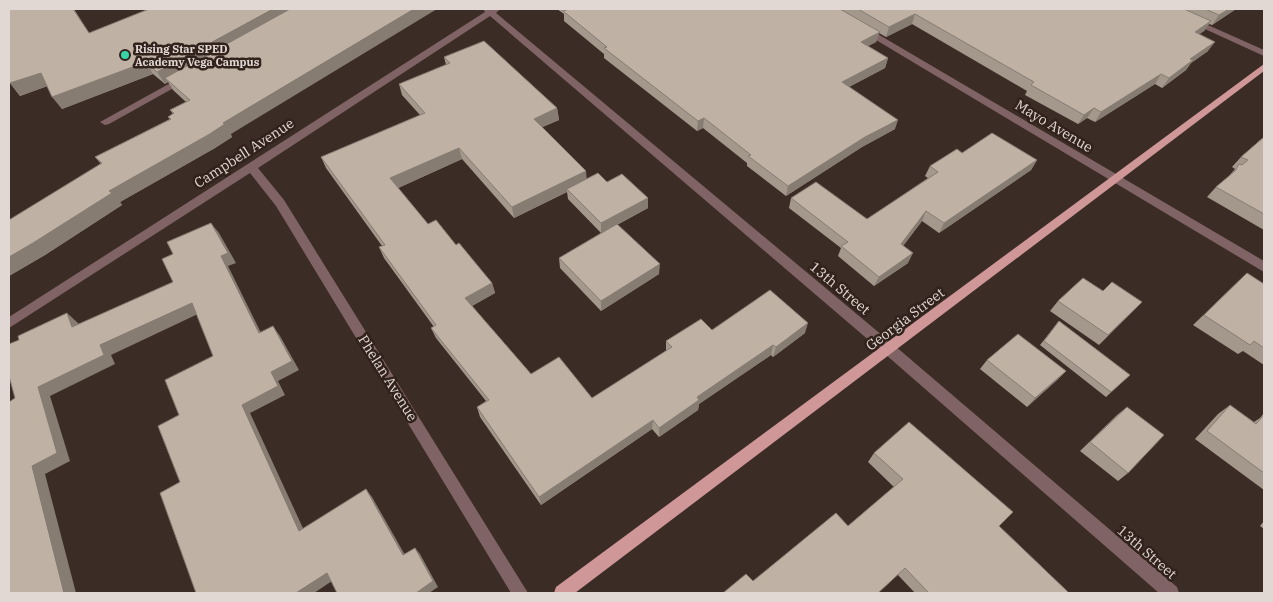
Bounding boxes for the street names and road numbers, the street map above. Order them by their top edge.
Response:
street label: Mayo Avenue [1012,96,1096,156]
street label: Campbell Avenue [191,114,297,192]
street label: 13th Street [806,258,874,318]
street label: Georgia Street [862,284,948,354]
street label: Phelan Avenue [354,332,422,424]
street label: 13th Street [1114,521,1181,583]

